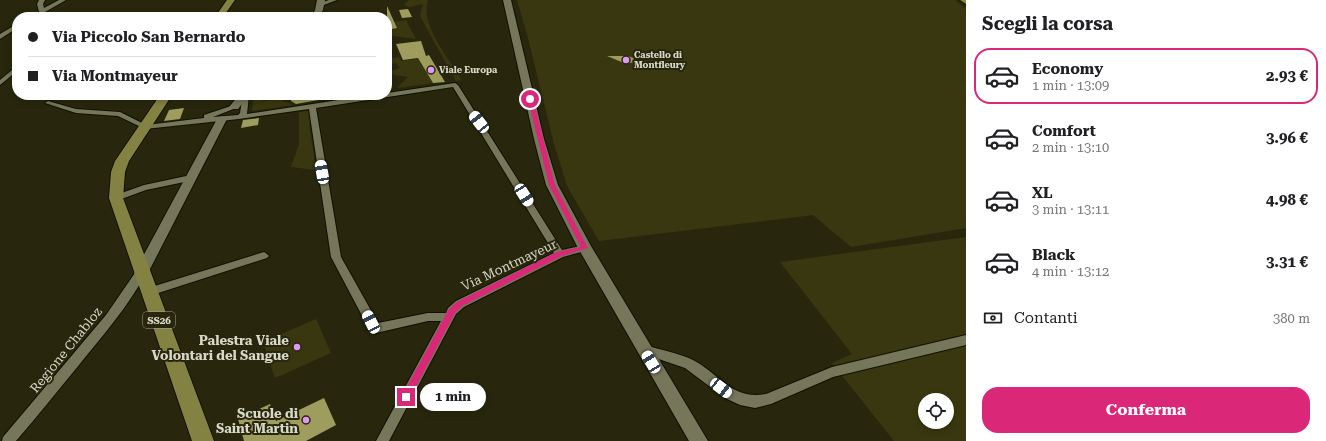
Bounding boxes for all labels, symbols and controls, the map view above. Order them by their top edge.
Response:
text: Scegli la corsa [982,13,1113,34]
text: Via Piccolo San Bernardo [52,28,245,46]
place label: Castello di Montfleury [634,50,686,70]
marker: Castello di Montfleury [621,55,631,65]
icon: car [984,58,1020,94]
text: Economy [1032,60,1103,78]
marker: Viale Europa [426,65,436,75]
place label: Viale Europa [439,65,498,75]
text: Via Montmayeur [52,67,178,85]
text: 2.93 € [1266,67,1308,85]
text: 1 min · 13:09 [1032,78,1109,93]
route start [521,90,539,108]
car [467,109,491,135]
icon: car [984,120,1020,156]
text: Comfort [1032,122,1096,140]
text: 3.96 € [1266,129,1308,147]
text: 2 min · 13:10 [1032,140,1109,155]
car [314,159,330,185]
car [513,182,535,208]
icon: car [984,182,1020,218]
text: XL [1032,184,1053,202]
text: 4.98 € [1266,191,1308,209]
text: 3 min · 13:11 [1032,202,1109,217]
street label: Via Montmayeur [459,236,560,294]
icon: car [984,244,1020,280]
text: Black [1032,246,1075,264]
text: 3.31 € [1266,253,1308,271]
text: 4 min · 13:12 [1032,264,1109,279]
street label: Regione Chabloz [27,304,105,396]
icon: cash [982,307,1004,329]
car [360,309,382,335]
text: Contanti [1014,309,1077,327]
text: 380 m [1273,311,1310,326]
road number: SS26 [143,312,175,328]
place label: Palestra Viale Volontari del Sangue [151,333,289,363]
marker: Palestra Viale Volontari del Sangue [292,342,302,352]
car [640,349,662,375]
car [708,376,734,400]
callout: 1 min [420,383,486,411]
button: Conferma [982,387,1310,433]
route end [397,388,415,406]
text: 1 min [435,389,471,404]
map controls [918,393,954,429]
button: locate [918,393,954,429]
place label: Scuole di Saint Martin [216,406,299,436]
marker: Scuole di Saint Martin [301,415,311,425]

